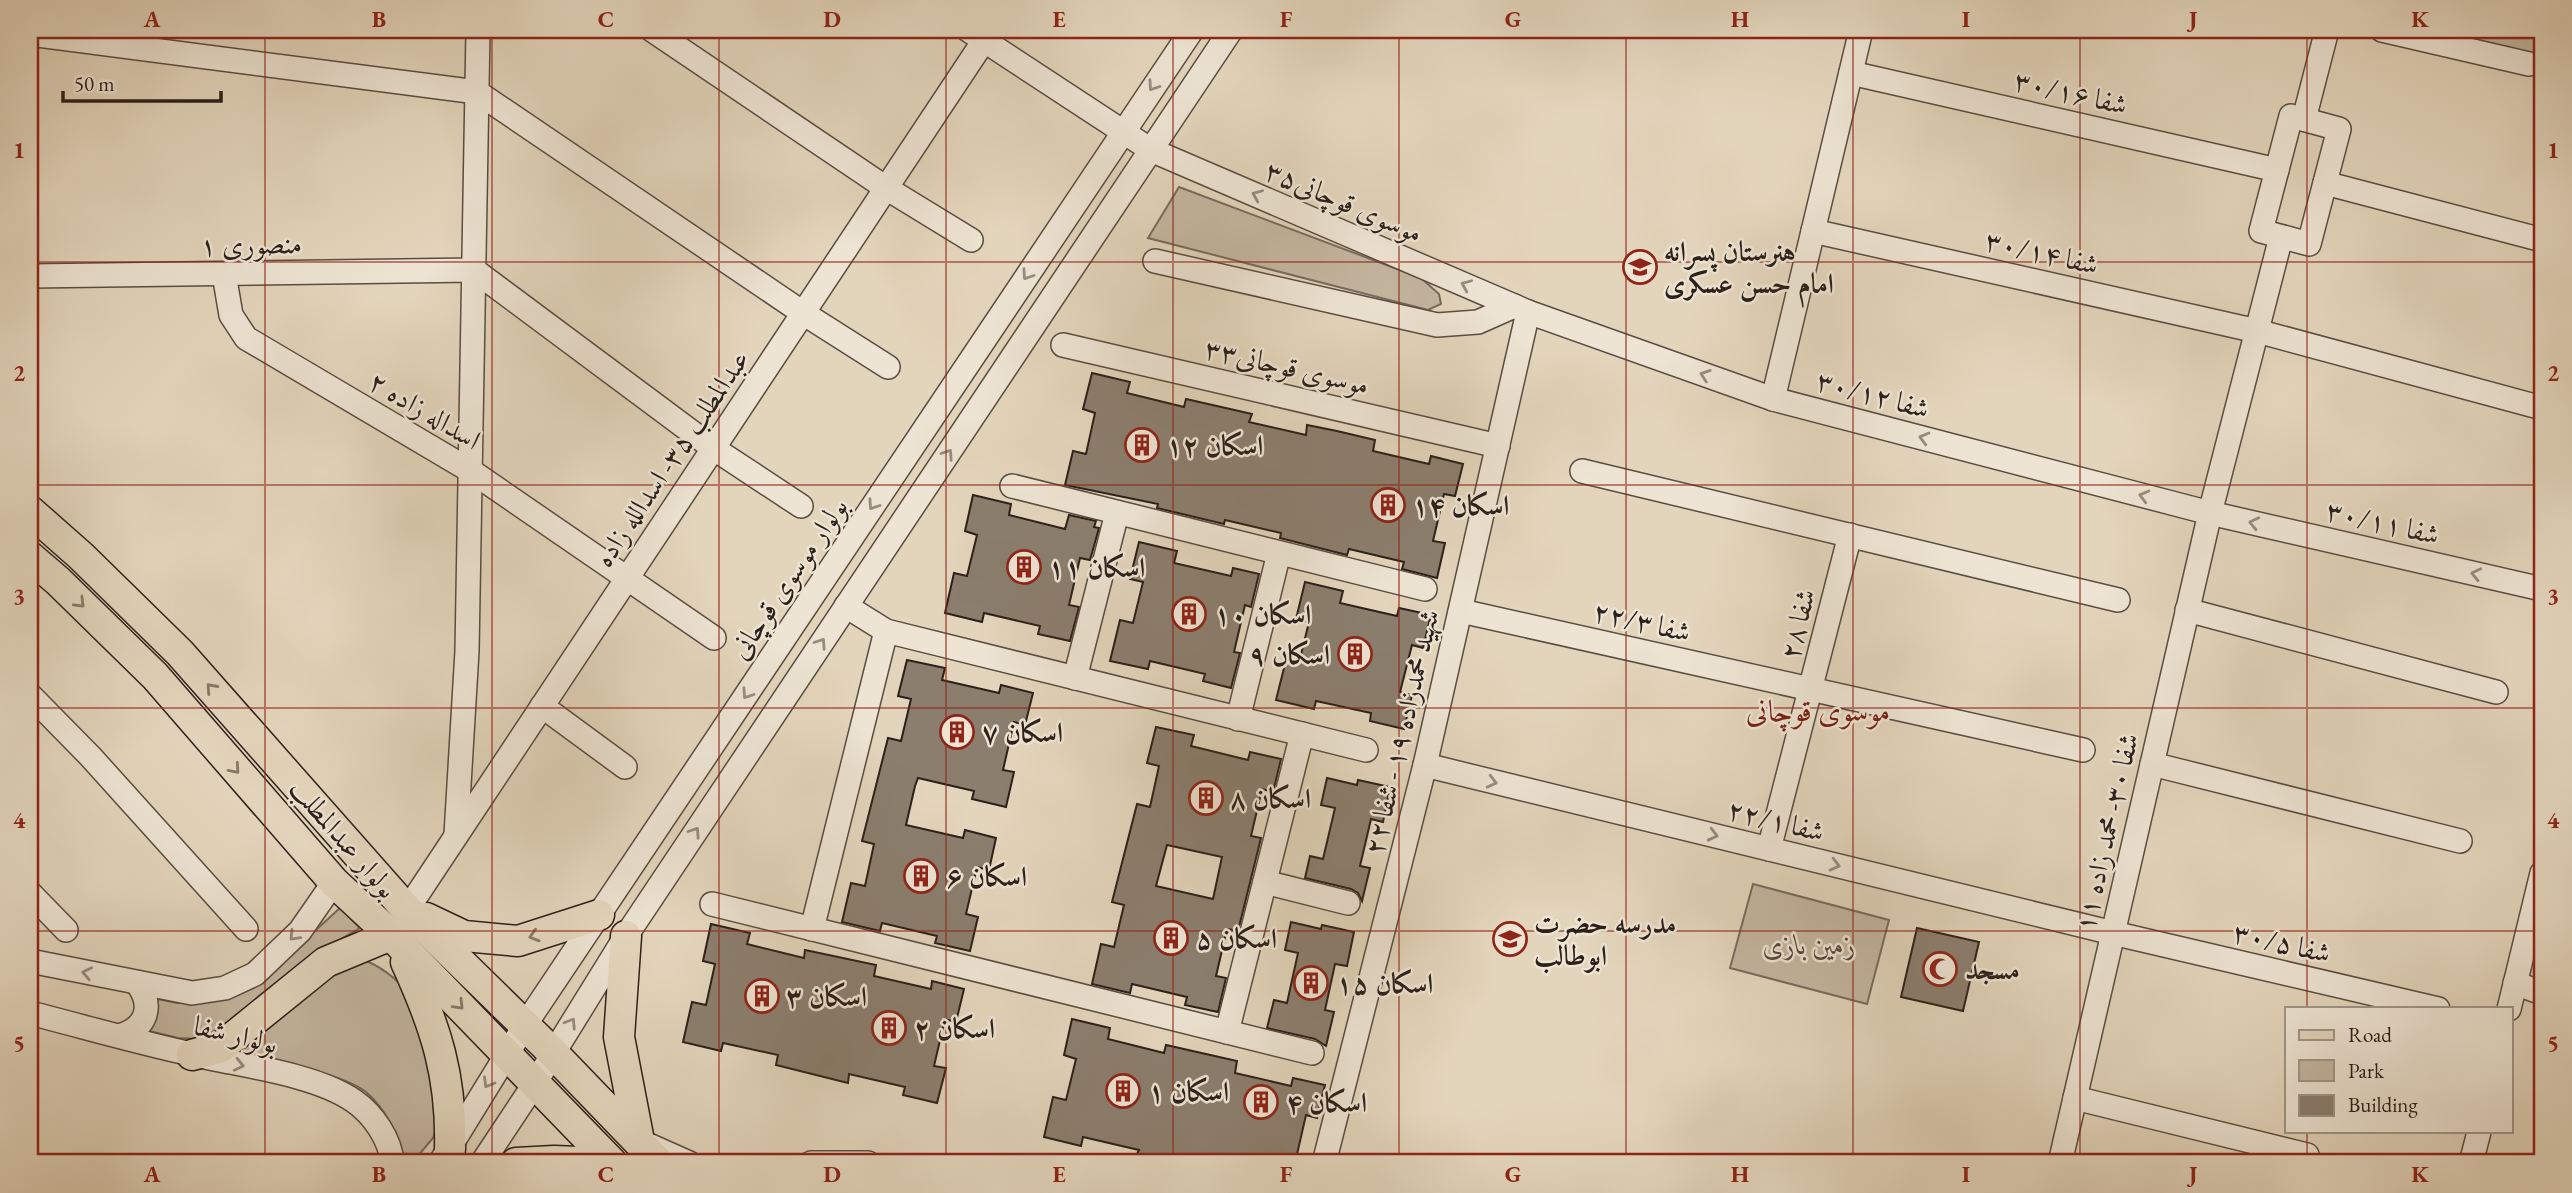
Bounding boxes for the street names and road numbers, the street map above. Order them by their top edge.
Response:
street label: شفا ۳۰/۱۶ [2011,62,2131,122]
street label: موسوی قوچانی۳۵ [1259,152,1428,252]
street label: شفا ۳۰/۱۴ [1982,222,2102,282]
street label: منصوری ۱ [200,225,302,263]
street label: موسوی قوچانی۳۳ [1201,330,1373,404]
street label: عبدالمطلب ۳۵- اسدالله زاده [585,343,757,573]
street label: شفا ۳۰/۱۲ [1813,362,1933,426]
street label: اسداله زاده ۲ [362,363,488,457]
street label: بولوار موسوی قوچانی [721,490,857,667]
street label: شفا ۳۰/۱۱ [2323,492,2443,552]
street label: شفا ۲۸ [1771,585,1823,663]
street label: شفا ۲۲/۳ [1590,592,1694,650]
street label: شهید محمدزاده ۱۹ - شفا ۲۲ [1355,606,1448,858]
street label: شفا ۳۰- محمد زاده ۱۱ [2066,729,2146,935]
street label: بولوار عبدالمطلب [282,771,406,905]
street label: ۲۲/۱ شفا [1724,791,1828,849]
street label: ۳۰/۵ شفا [2230,913,2334,971]
street label: بولوار شفا [190,1007,282,1061]

